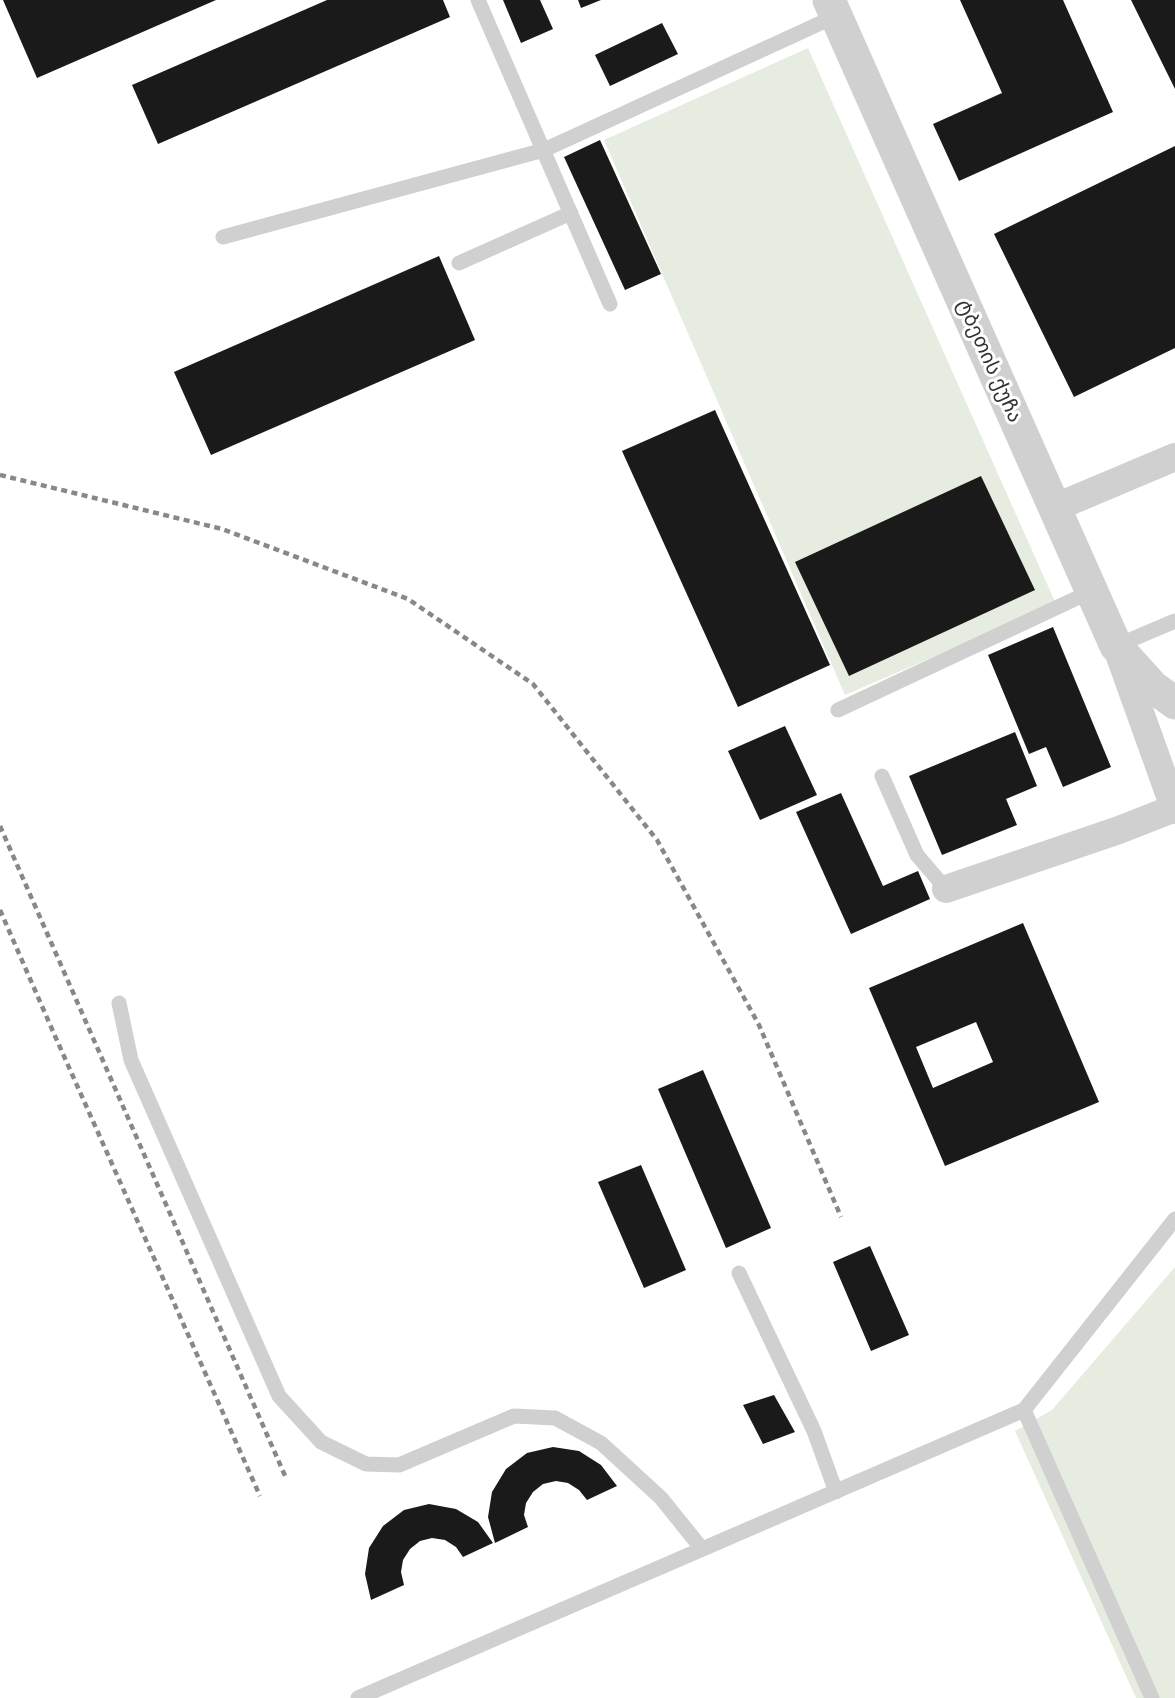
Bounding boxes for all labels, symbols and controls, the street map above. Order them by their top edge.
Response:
street label: ტბეთის ქუჩა [951,296,1027,426]

